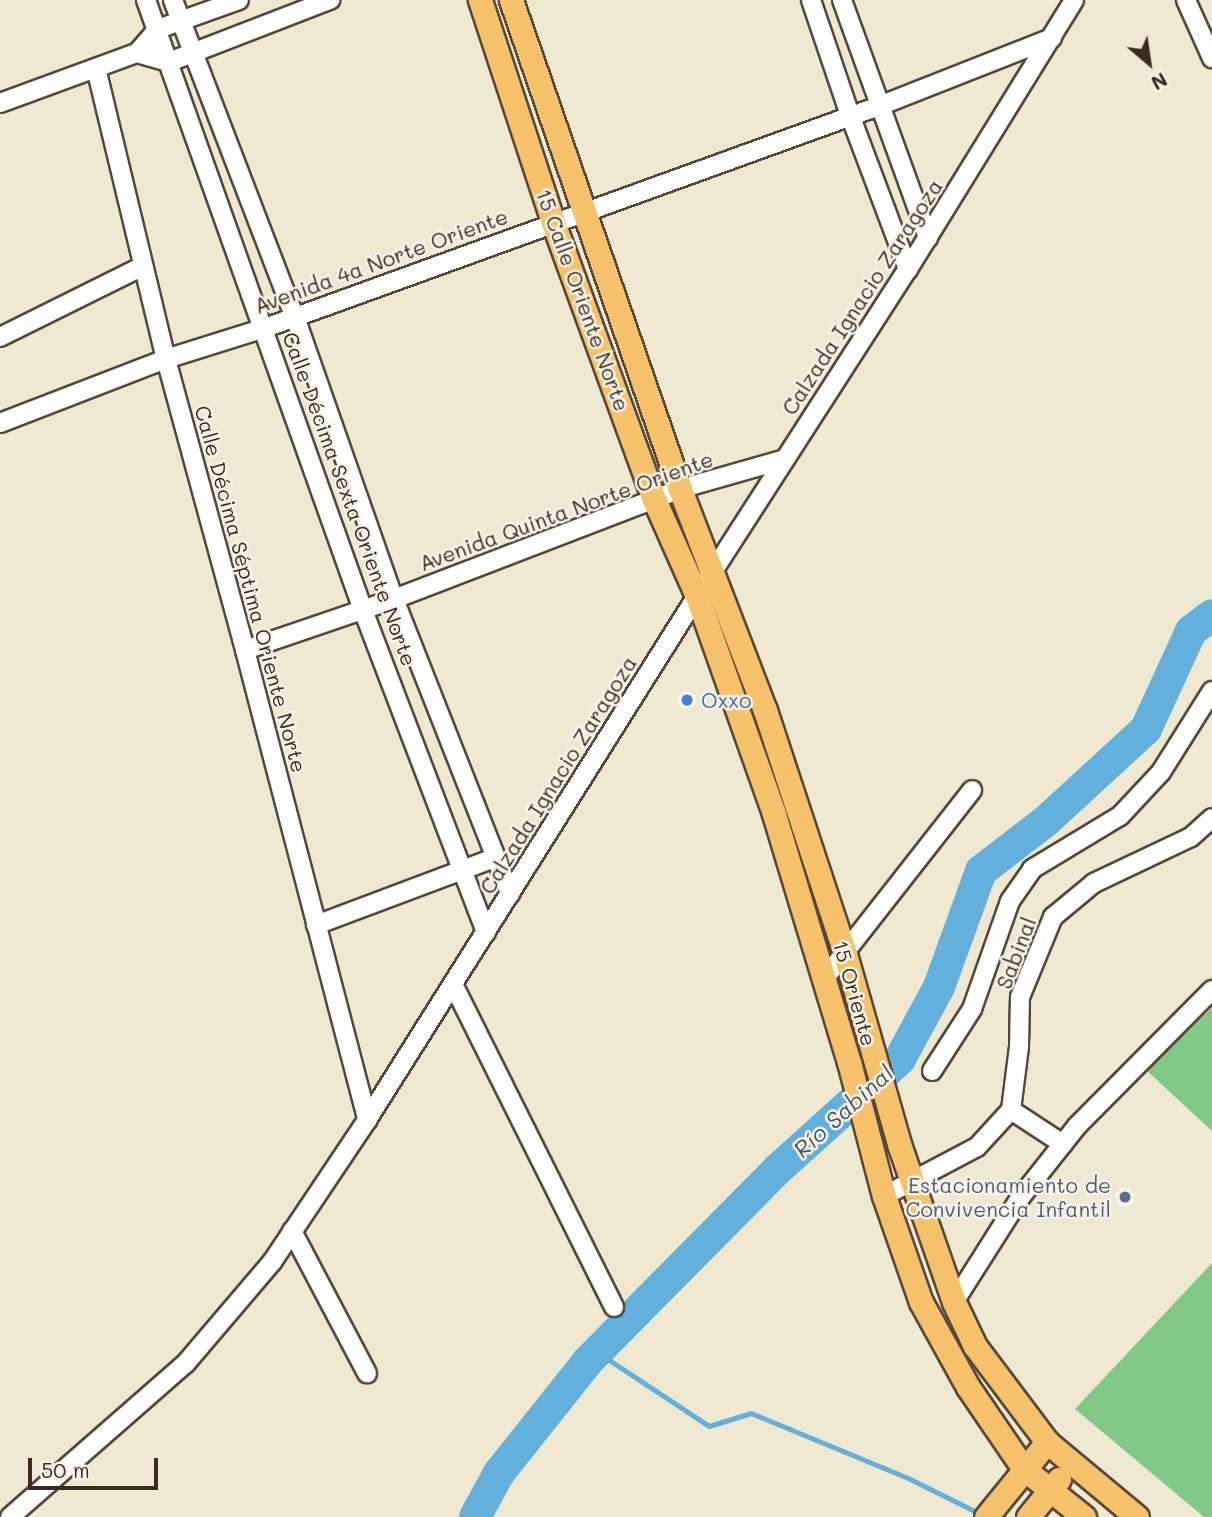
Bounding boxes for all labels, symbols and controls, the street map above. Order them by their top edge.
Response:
north arrow [1114,28,1184,98]
text: N [1147,67,1172,96]
street label: Calzada Ignacio Zaragoza [776,175,948,419]
street label: 15 Calle Oriente Norte [531,185,635,415]
street label: Avenida 4a Norte Oriente [251,203,511,319]
street label: Calle Décima Sexta Oriente Norte [278,329,422,669]
street label: Calle Décima Séptima Oriente Norte [190,403,312,775]
street label: Avenida Quinta Norte Oriente [416,446,716,576]
street label: Calzada Ignacio Zaragoza [474,652,642,898]
place label: Oxxo [701,687,751,713]
marker: Oxxo [679,692,695,708]
street label: Sabinal [991,914,1041,992]
street label: 15 Oriente [828,937,882,1049]
water label: Río Sabinal [787,1059,899,1163]
place label: Estacionamiento de Convivencia Infantil [905,1172,1111,1222]
marker: Estacionamiento de Convivencia Infantil [1117,1189,1133,1205]
scale bar [32,1444,161,1488]
text: 50 m [41,1456,90,1483]

